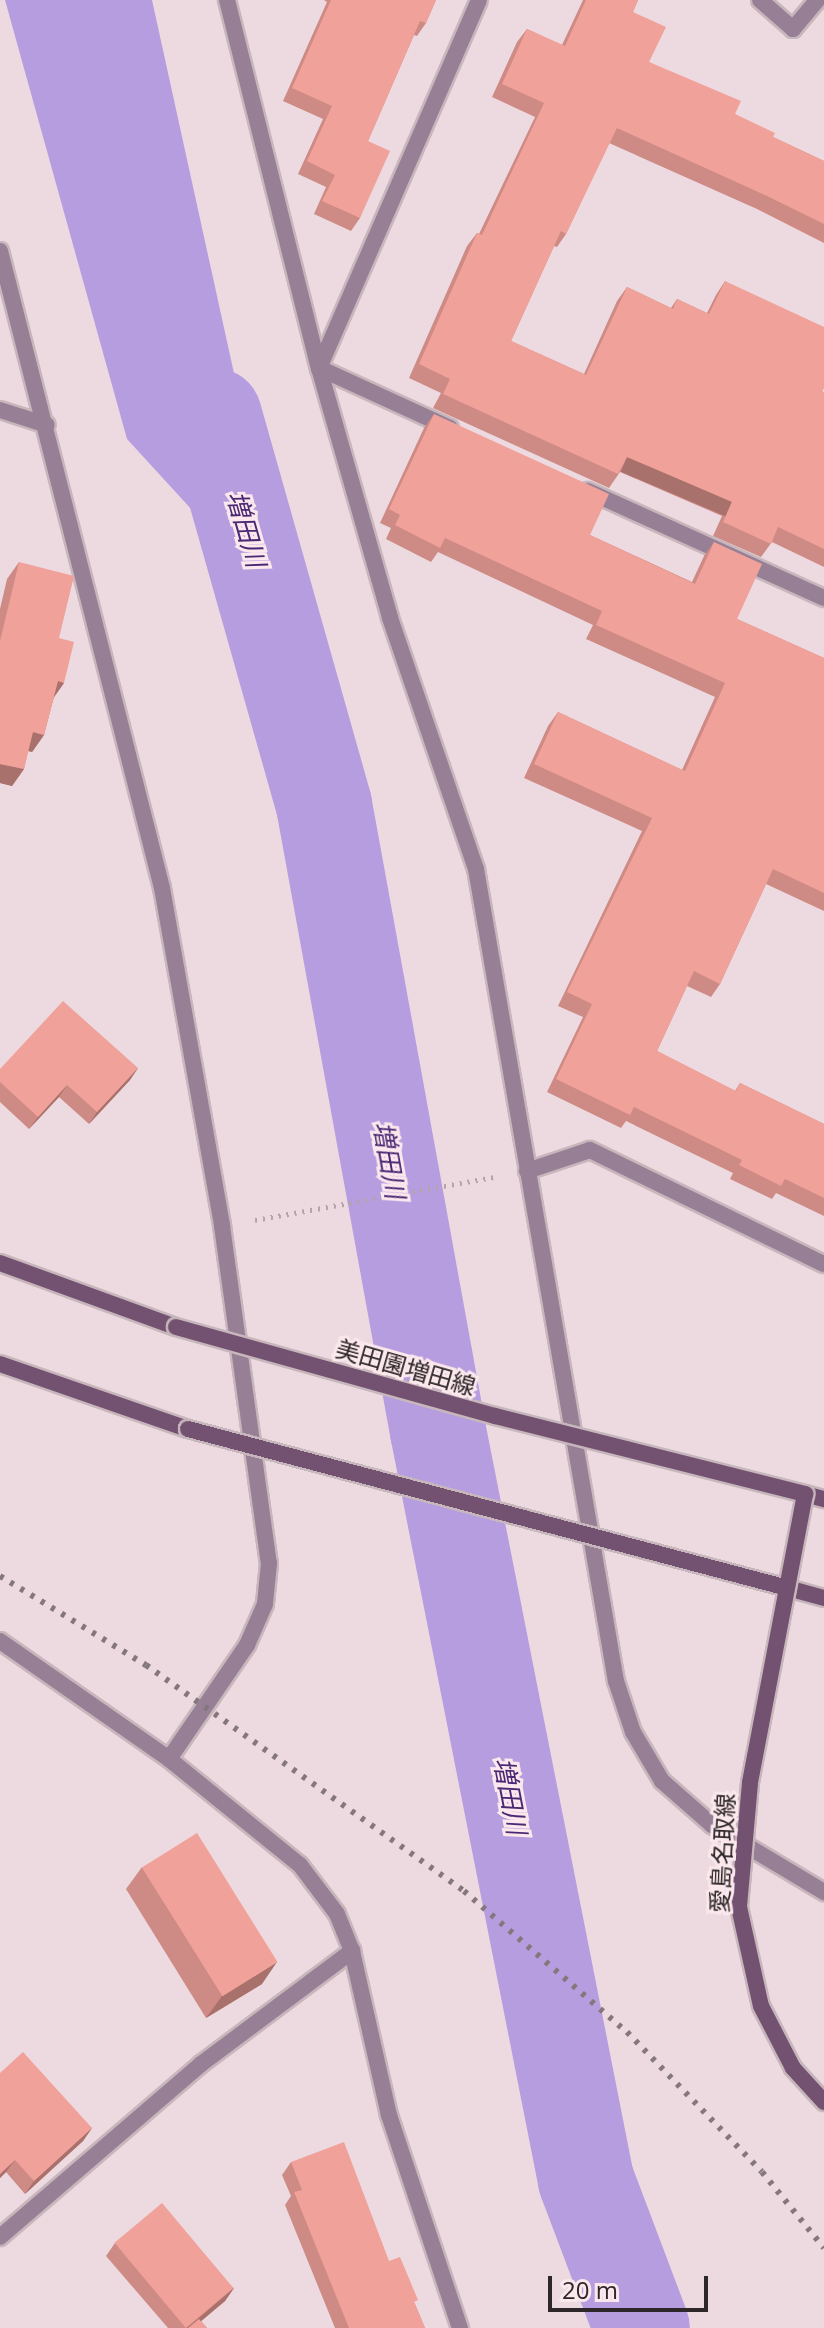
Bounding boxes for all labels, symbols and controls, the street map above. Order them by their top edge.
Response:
water label: 増田川 [220,487,272,571]
water label: 増田川 [367,1119,411,1201]
street label: 美田園増田線 [333,1333,479,1401]
water label: 増田川 [487,1755,533,1837]
street label: 愛島名取線 [704,1792,740,1914]
scale bar [552,2260,712,2310]
text: 20 m [562,2273,618,2306]

